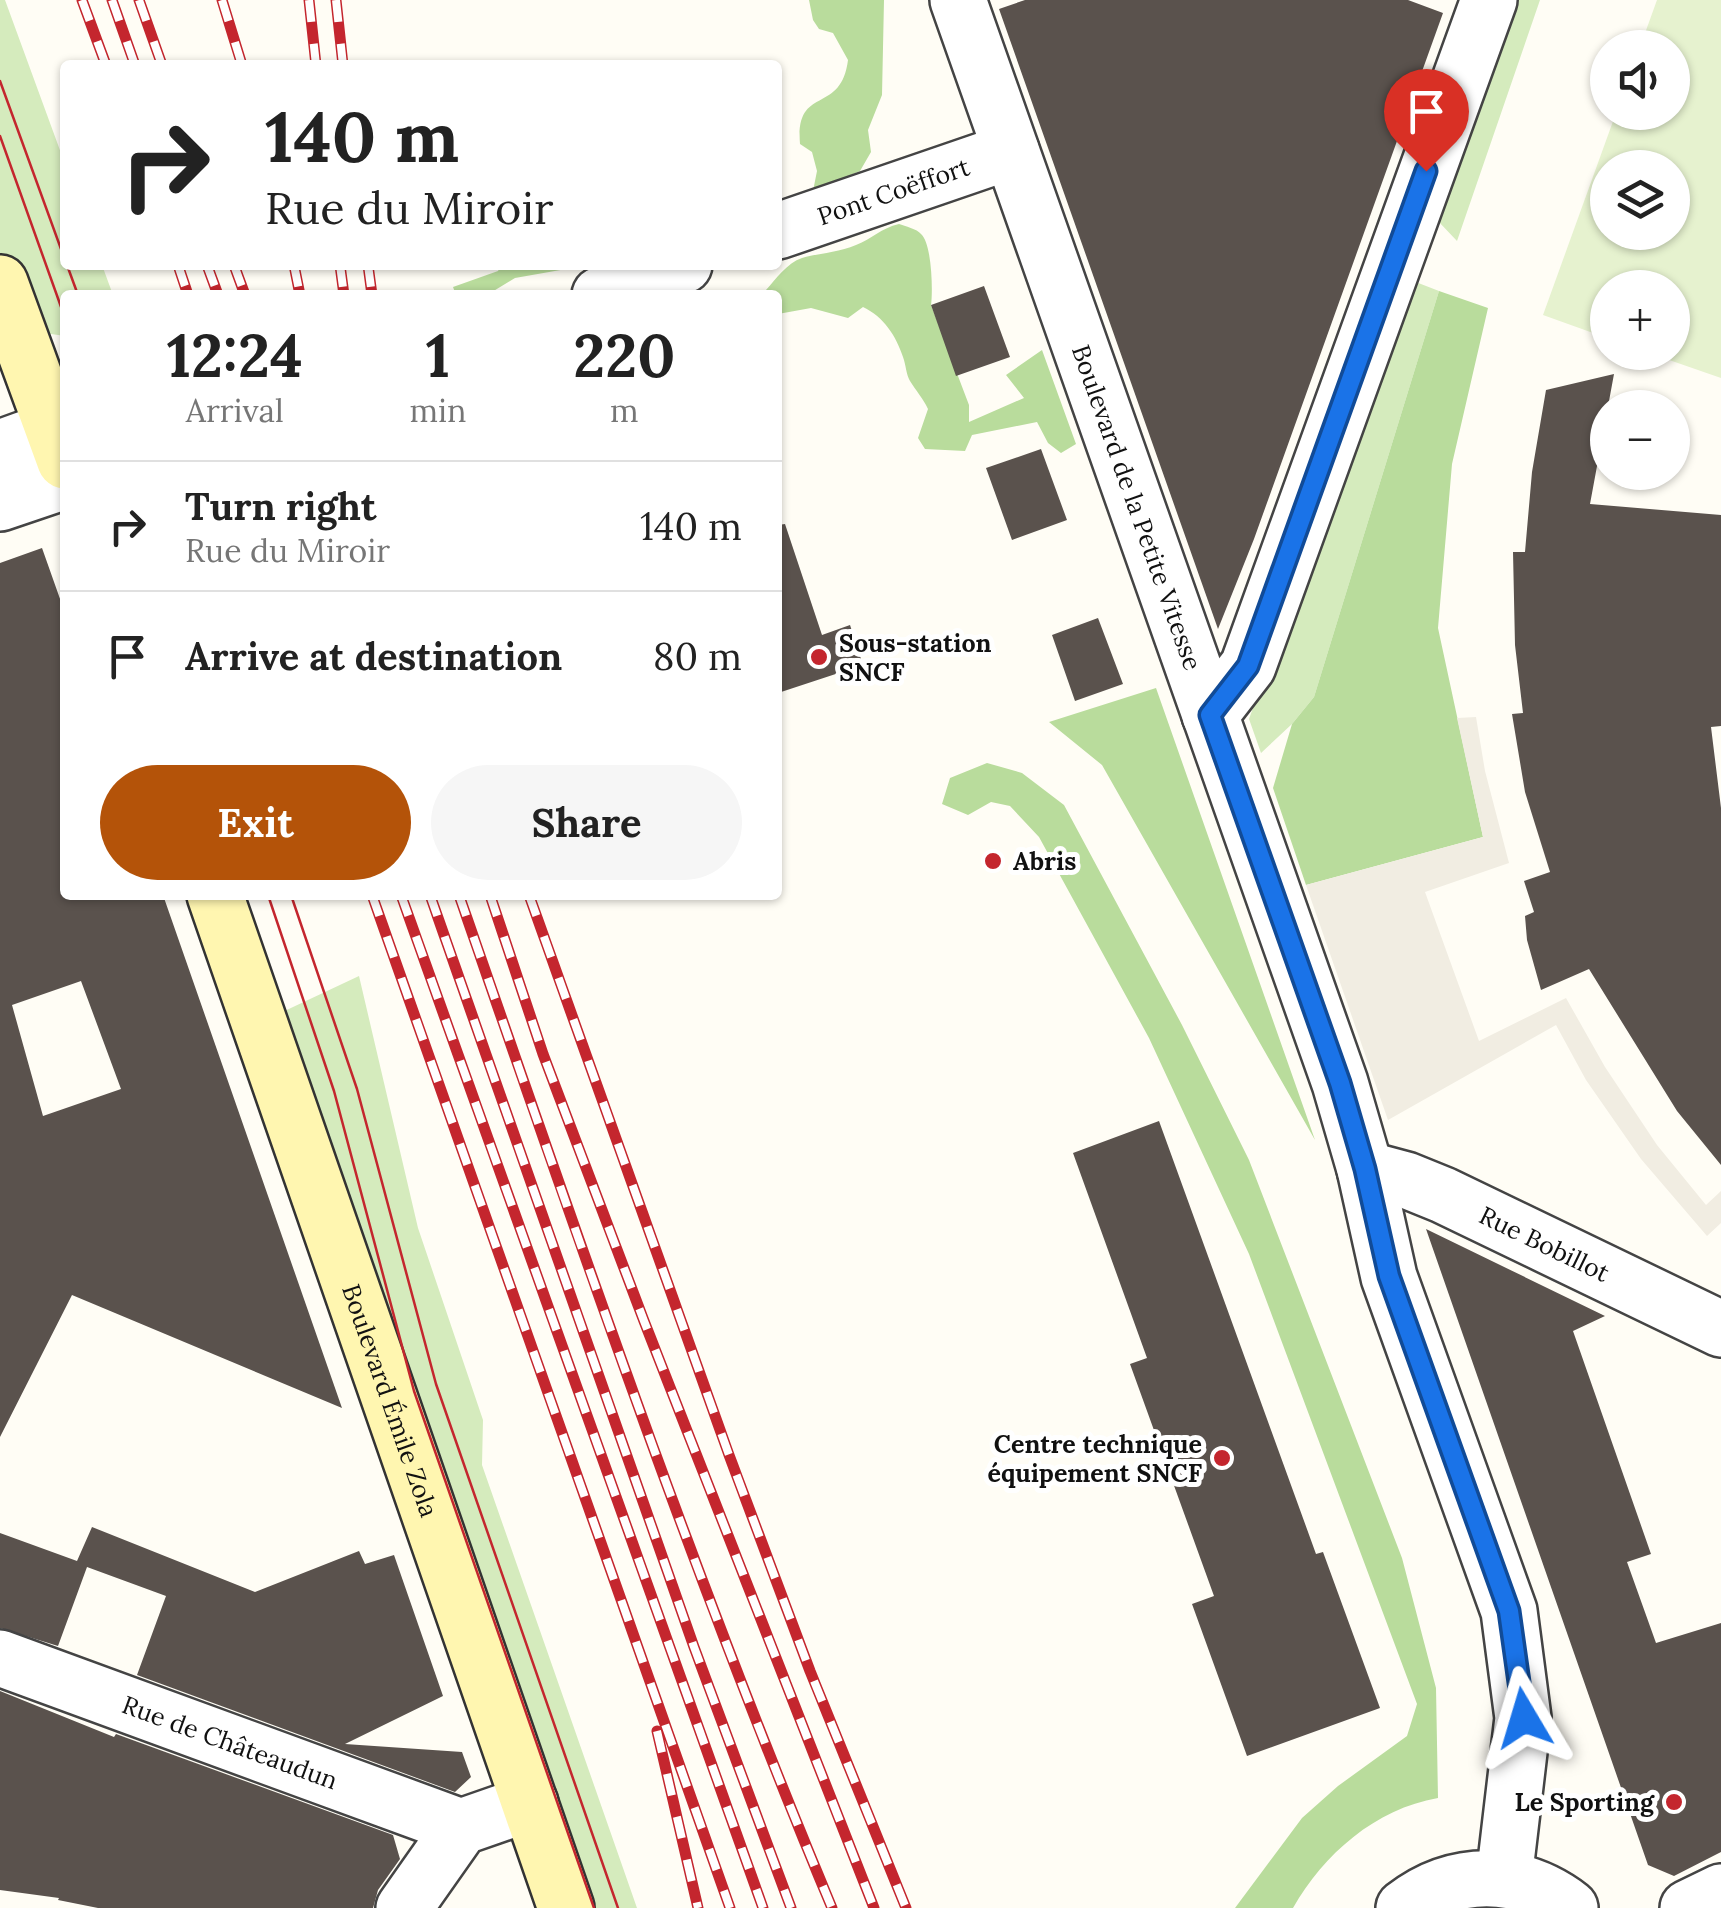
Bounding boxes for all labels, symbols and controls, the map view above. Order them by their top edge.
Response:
map controls [1590,30,1690,490]
button: sound [1590,30,1690,130]
pin [1384,69,1469,172]
icon: arrive [1399,84,1454,139]
text: 140 m [265,92,459,181]
icon: right [100,100,230,230]
street label: Pont Coëffort [813,150,974,232]
button: layers [1590,150,1690,250]
text: Rue du Miroir [265,179,554,236]
button: + [1590,270,1690,370]
text: 12:24 [167,317,303,393]
text: 1 [426,317,450,393]
text: 220 [573,317,675,393]
street label: Boulevard de la Petite Vitesse [1065,340,1209,674]
text: Arrival [186,390,284,431]
text: min [409,390,467,431]
text: m [610,390,639,431]
button: − [1590,390,1690,490]
text: Turn right [185,482,376,530]
icon: right [100,499,155,554]
text: 140 m [640,502,742,550]
text: Rue du Miroir [185,530,390,571]
place label: Sous-station SNCF [839,627,992,688]
icon: arrive [100,629,155,684]
text: Arrive at destination [185,632,562,680]
text: 80 m [653,632,742,680]
marker: Sous-station SNCF [808,646,830,668]
button: Exit [100,765,411,880]
button: Share [431,765,742,880]
place label: Abris [1013,845,1076,877]
marker: Abris [982,850,1004,872]
street label: Rue Bobillot [1474,1199,1615,1289]
street label: Boulevard Émile Zola [335,1280,445,1521]
place label: Centre technique équipement SNCF [987,1428,1202,1489]
marker: Centre technique équipement SNCF [1211,1447,1233,1469]
position arrow [1472,1666,1576,1770]
street label: Rue de Châteaudun [118,1688,342,1796]
place label: Le Sporting [1515,1786,1655,1818]
marker: Le Sporting [1663,1791,1685,1813]

